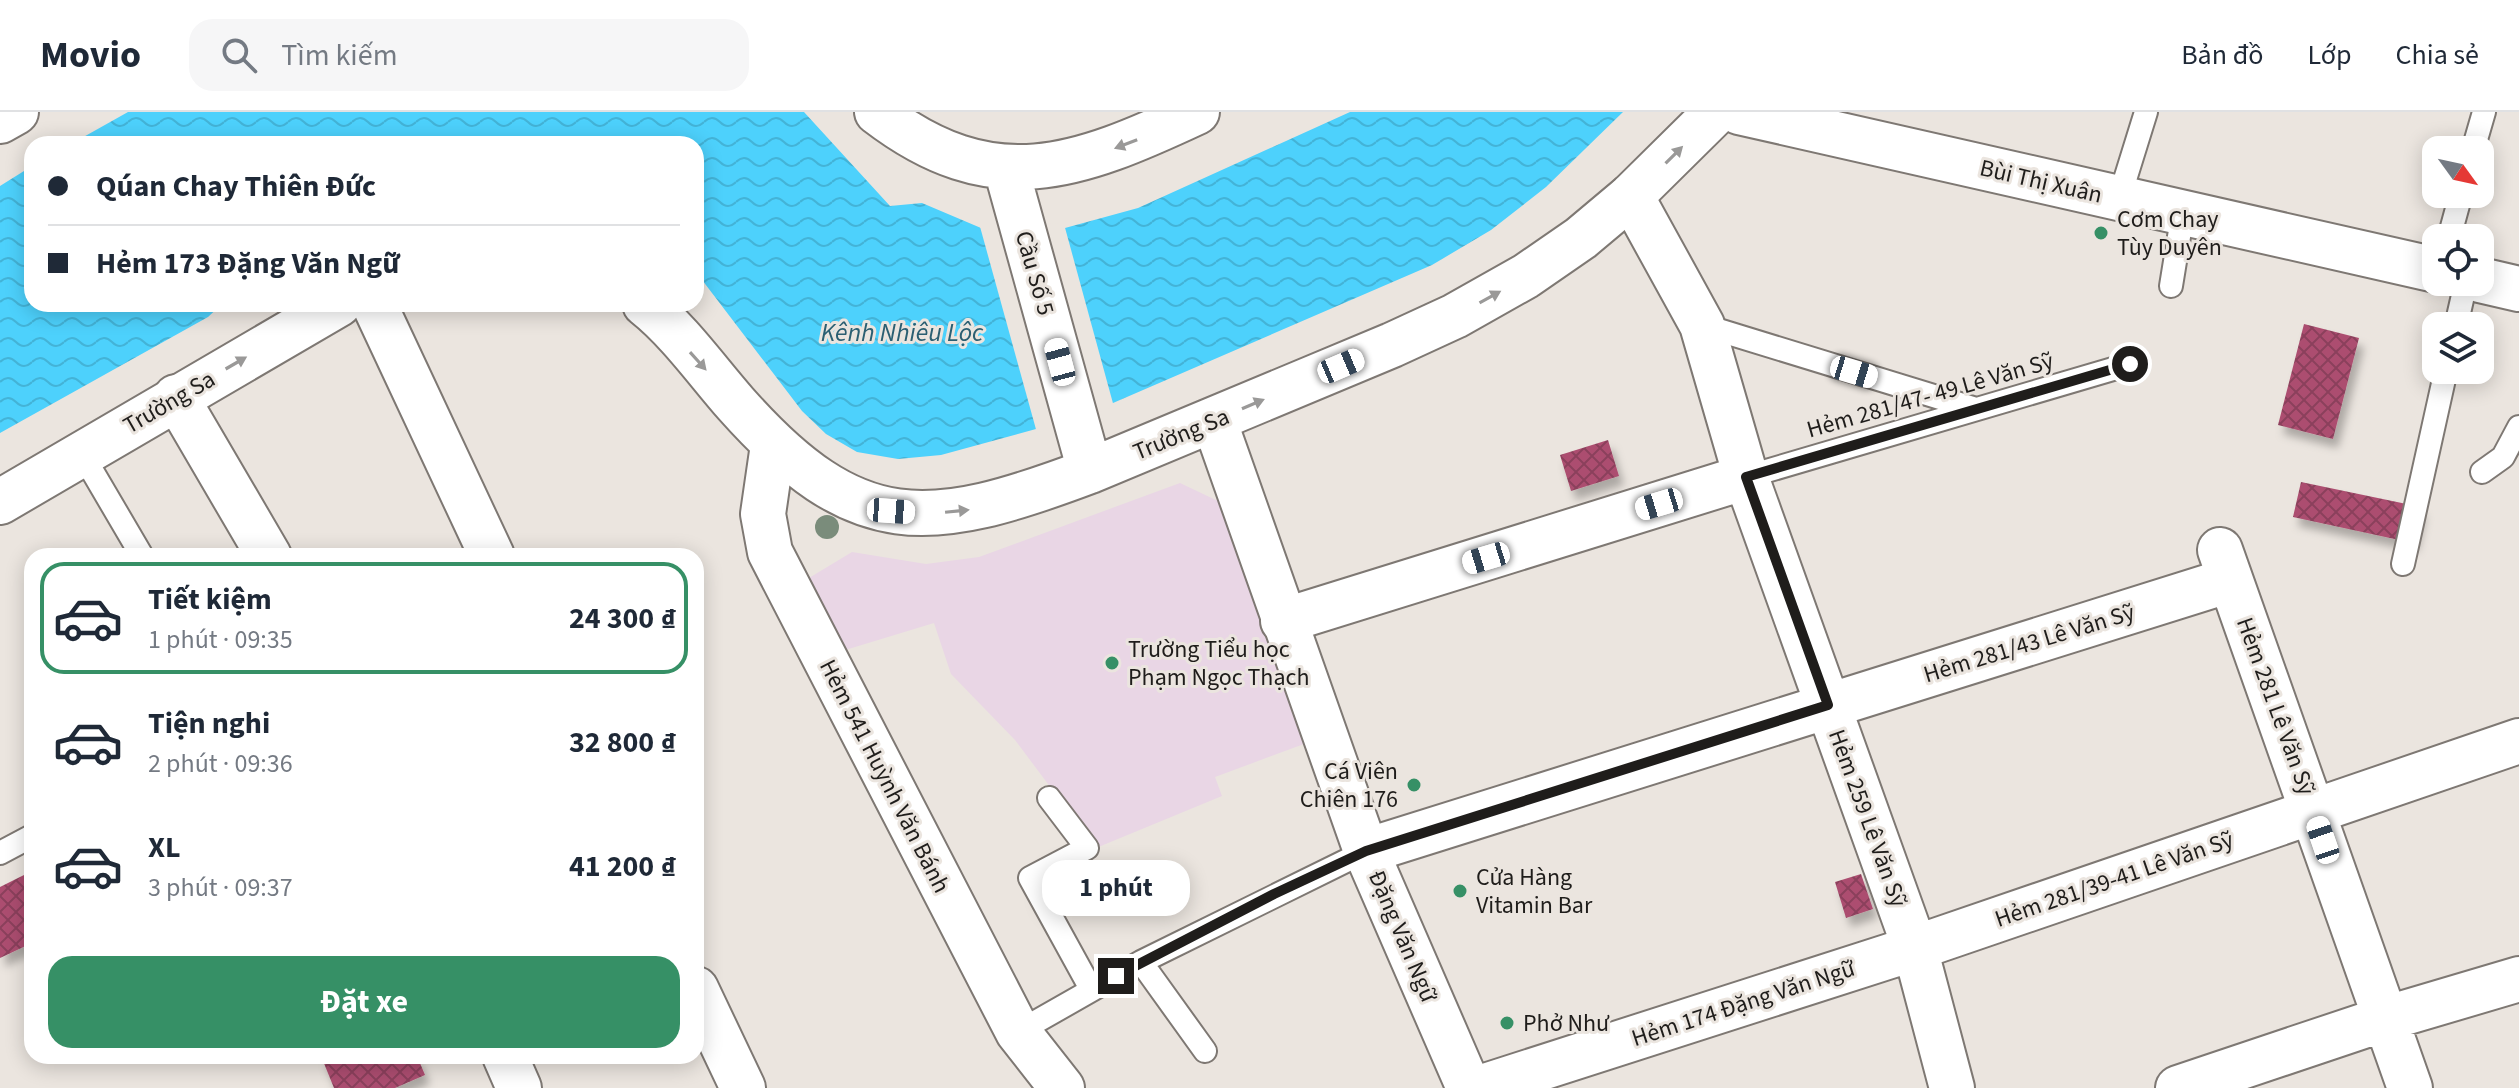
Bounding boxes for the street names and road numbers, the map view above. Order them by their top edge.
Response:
street label: Bùi Thị Xuân [1976,150,2106,213]
street label: Cầu Số 5 [1006,227,1063,319]
street label: Hẻm 281/47- 49 Lê Văn Sỹ [1803,343,2058,447]
street label: Trường Sa [117,362,222,443]
street label: Trường Sa [1128,399,1235,470]
street label: Hẻm 281/43 Lê Văn Sỹ [1919,595,2139,692]
street label: Hẻm 281 Lê Văn Sỹ [2227,612,2324,800]
street label: Hẻm 541 Huỳnh Văn Bánh [810,653,959,899]
street label: Hẻm 259 Lê Văn Sỹ [1819,724,1916,912]
street label: Hẻm 281/39-41 Lê Văn Sỹ [1990,822,2238,937]
street label: Đặng Văn Ngữ [1359,865,1446,1008]
street label: Hẻm 174 Đặng Văn Ngữ [1627,951,1860,1056]

